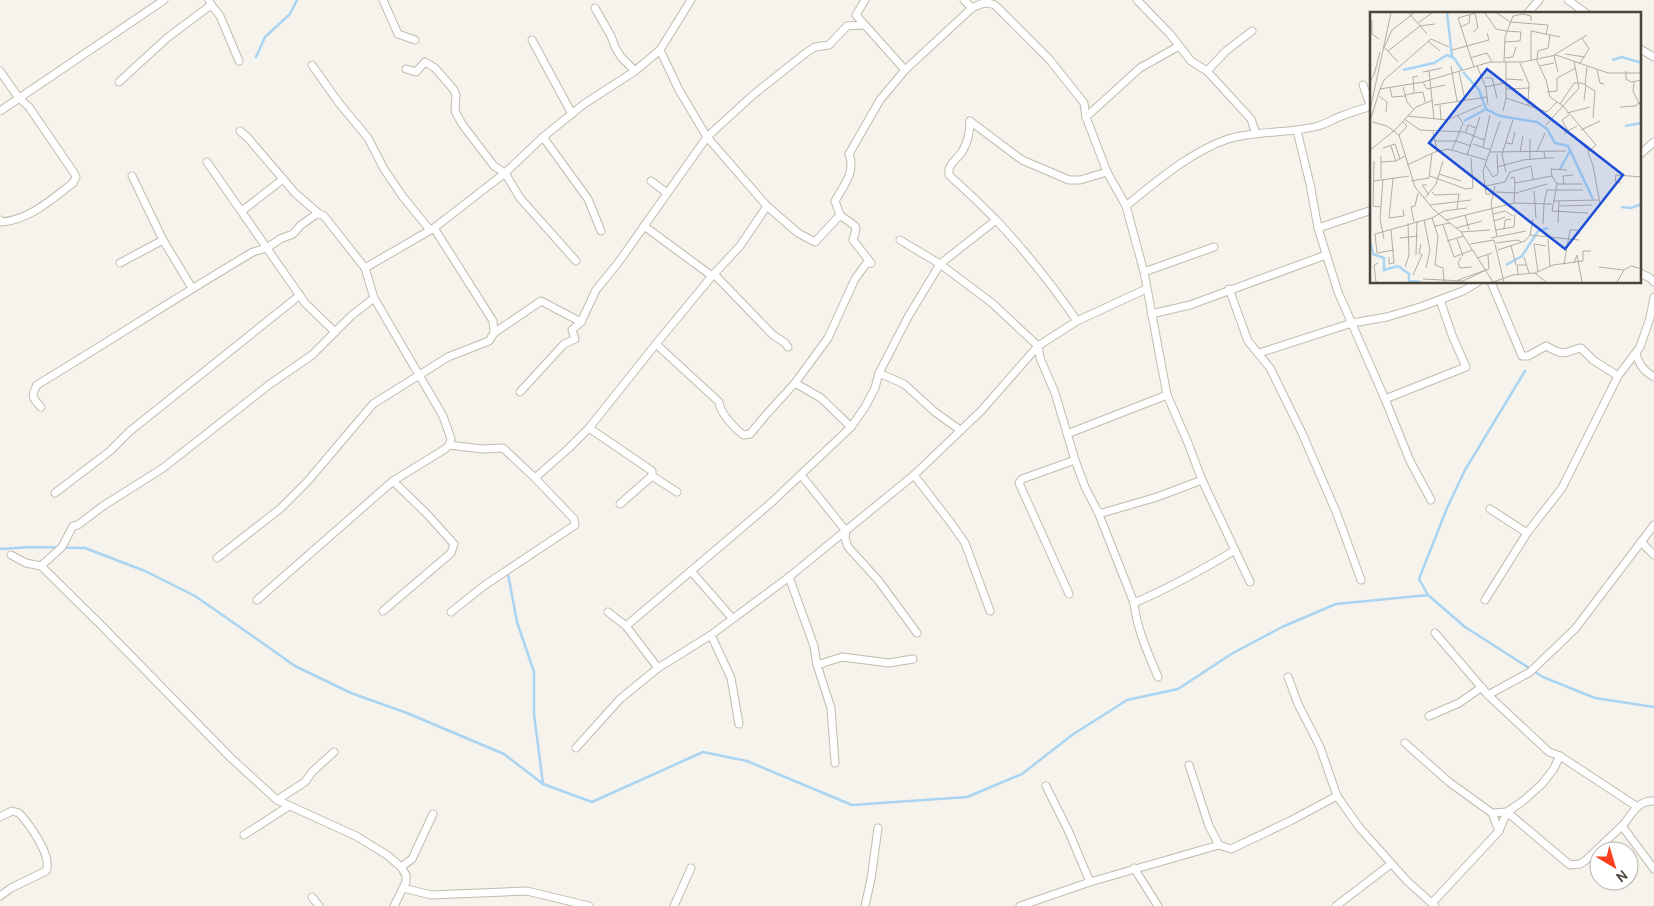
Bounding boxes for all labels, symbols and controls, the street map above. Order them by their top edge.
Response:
inset map [1370,12,1642,284]
north arrow [1589,841,1639,891]
text: N [1613,866,1631,886]

